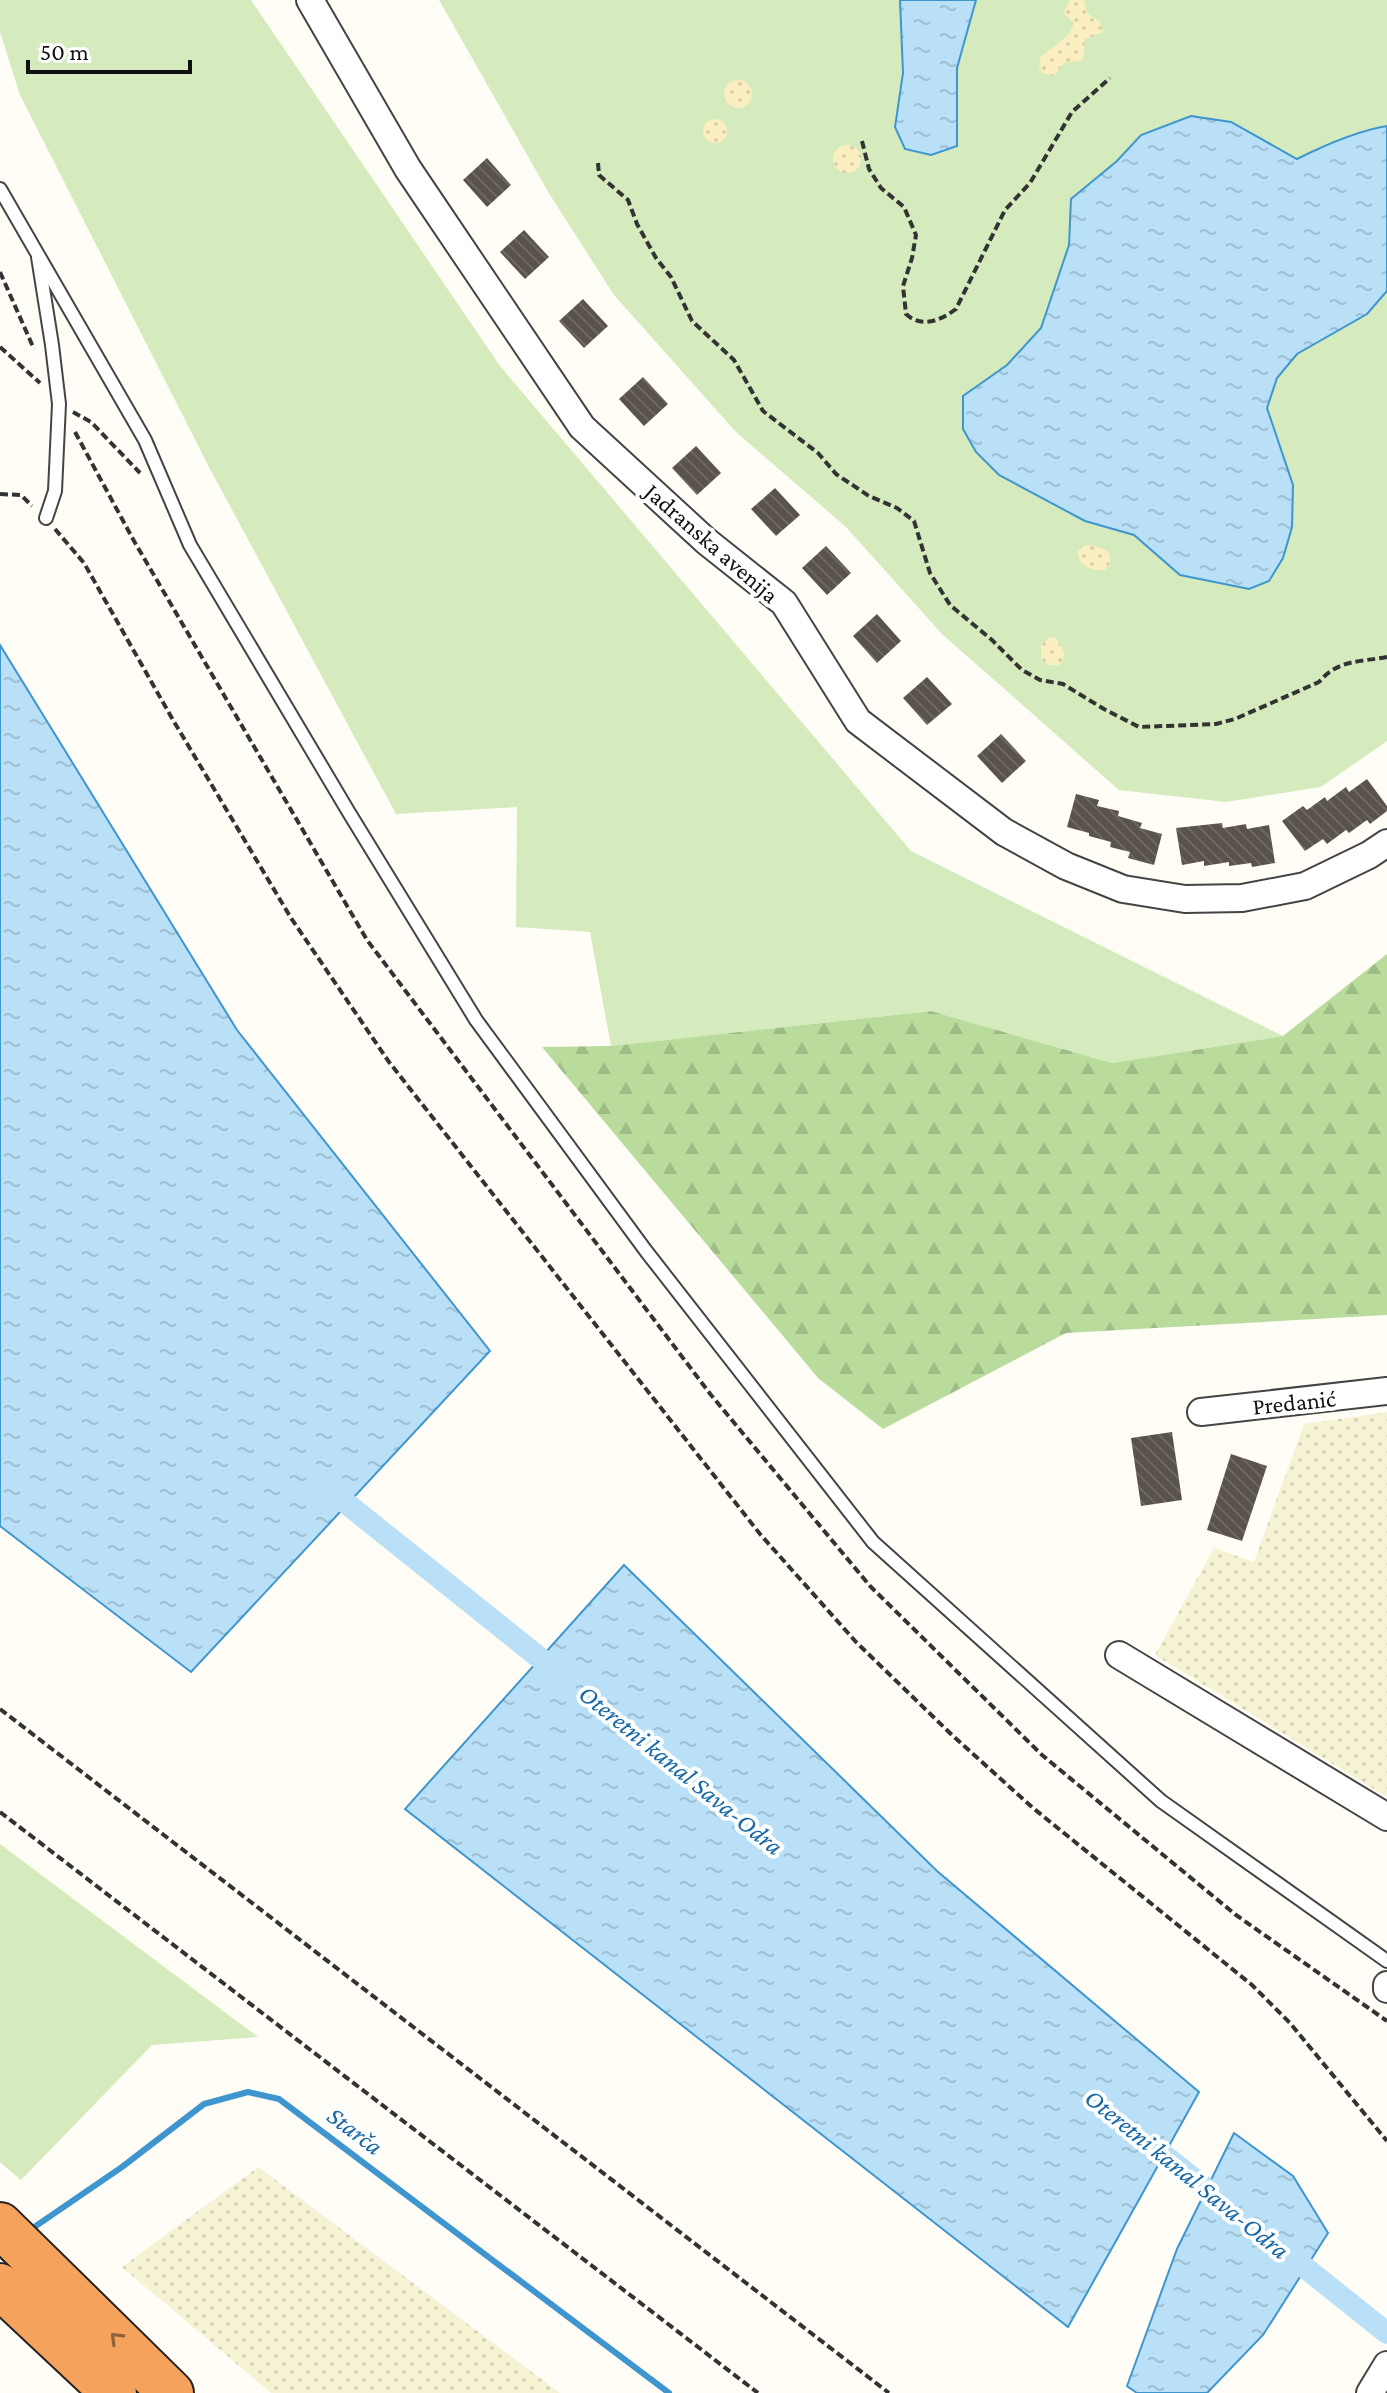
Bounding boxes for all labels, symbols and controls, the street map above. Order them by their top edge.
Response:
scale bar [28,24,190,74]
text: 50 m [40,38,89,65]
street label: Jadranska avenija [638,476,784,608]
street label: Predanić [1251,1384,1337,1420]
water label: Oteretni kanal Sava-Odra [573,1679,789,1861]
water label: Oteretni kanal Sava-Odra [1079,2083,1295,2265]
water label: Starča [322,2101,388,2161]
one-way arrow [111,2333,125,2347]

